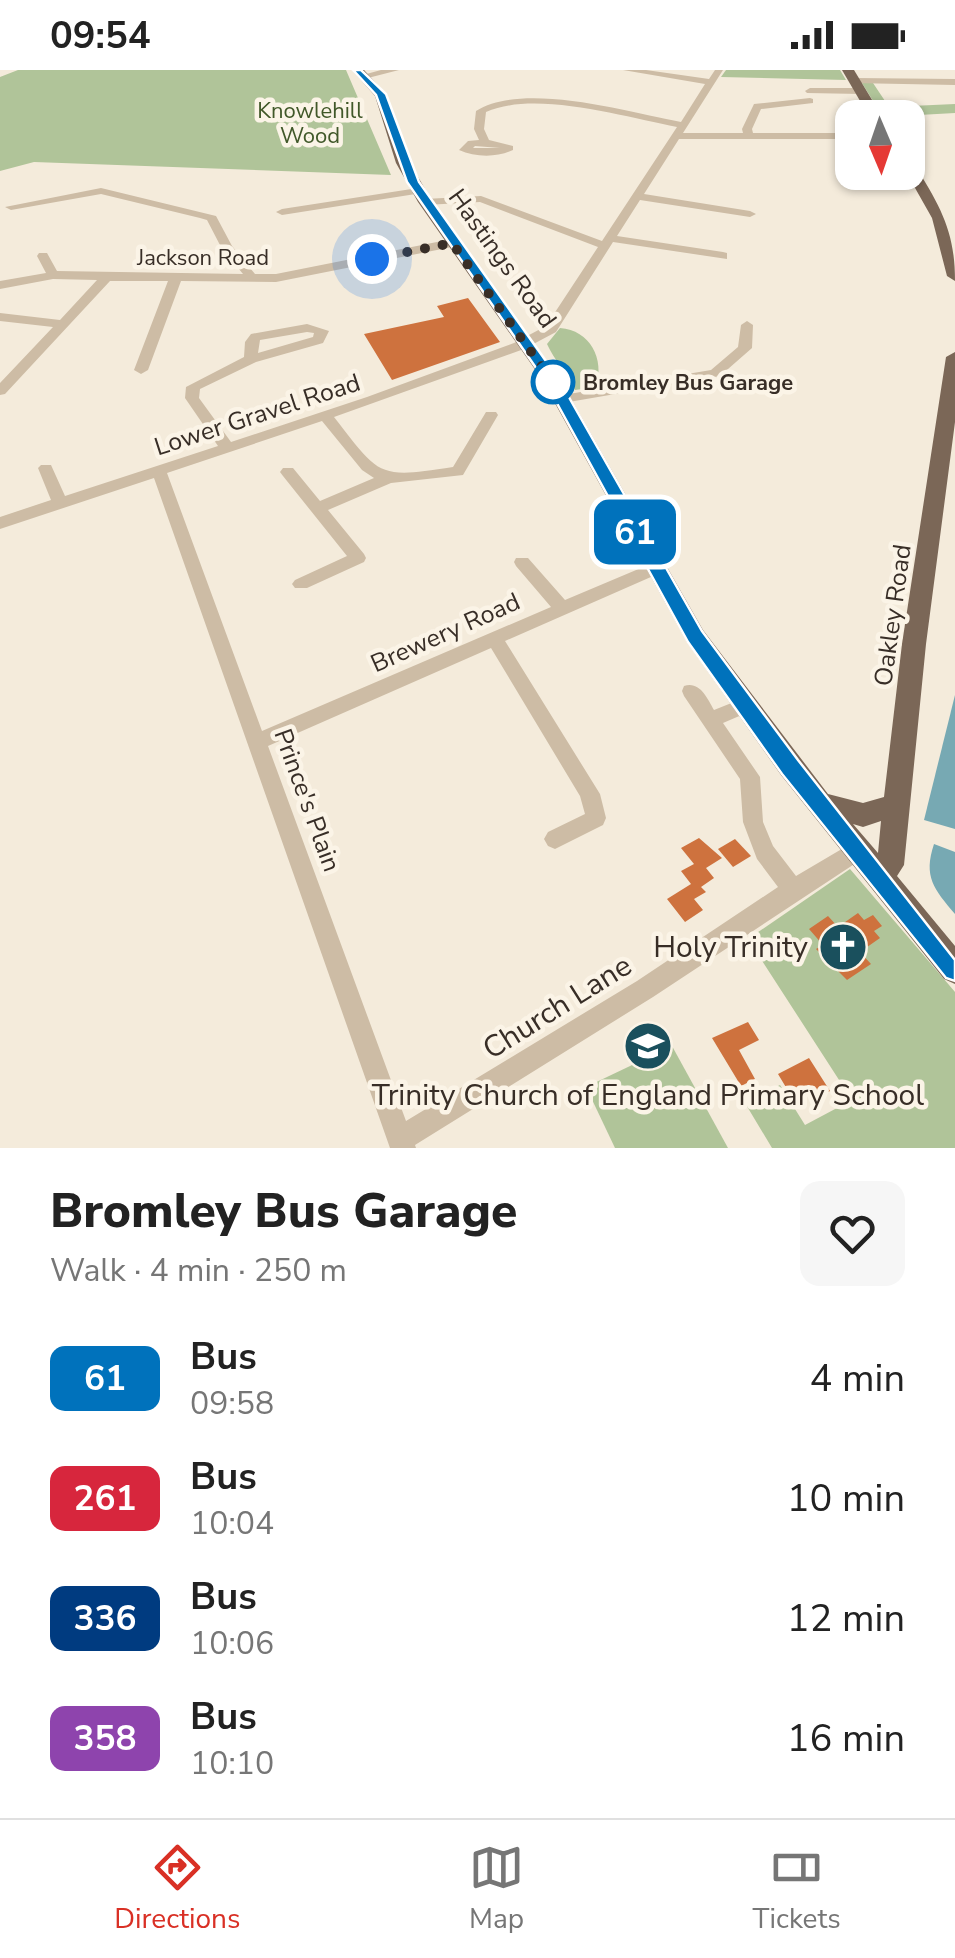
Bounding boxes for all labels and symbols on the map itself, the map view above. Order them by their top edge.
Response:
park label: Knowlehill Wood [257,96,363,151]
north arrow [835,100,925,190]
street label: Hastings Road [440,182,564,335]
your location [347,234,397,284]
street label: Jackson Road [136,243,269,273]
marker: Bromley Bus Garage [532,361,574,403]
street label: Lower Gravel Road [150,366,365,464]
place label: Bromley Bus Garage [583,368,793,398]
line badge: 61 [590,500,680,564]
street label: Oakley Road [866,542,920,688]
street label: Brewery Road [365,585,525,681]
street label: Prince's Plain [266,724,349,876]
church icon: Holy Trinity [817,921,869,973]
place label: Holy Trinity [653,927,809,968]
street label: Church Lane [475,945,640,1069]
school or university icon: Trinity Church of England Primary School [622,1020,674,1072]
place label: Trinity Church of England Primary School [372,1075,924,1116]

